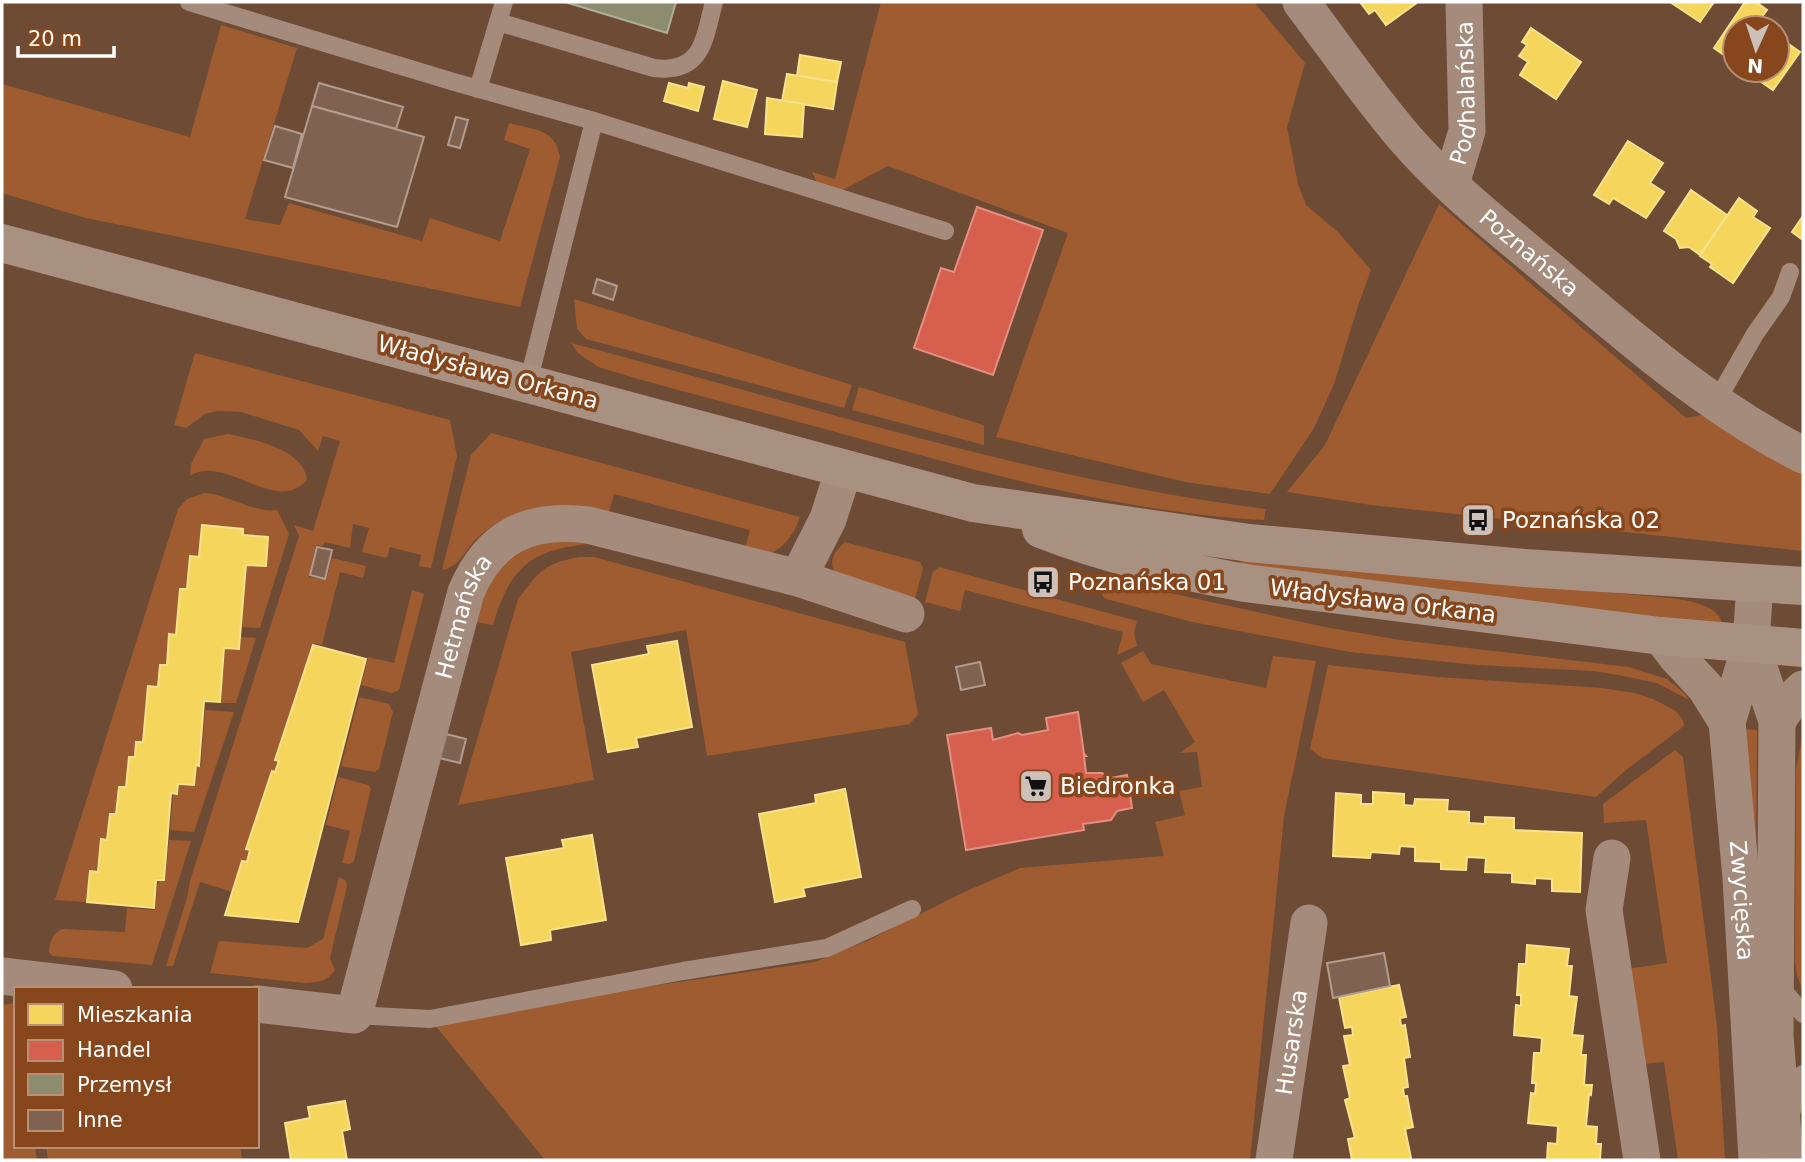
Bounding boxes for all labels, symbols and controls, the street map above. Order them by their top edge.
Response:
scale bar [18,14,114,58]
north arrow [1721,14,1791,84]
street label: Podhalańska [1445,21,1482,168]
text: 20 m [28,27,82,51]
text: N [1747,55,1764,77]
street label: Poznańska [1475,204,1584,302]
street label: Władysława Orkana [375,330,601,414]
bus stop icon: Poznańska 02 [1459,501,1497,539]
place label: Poznańska 02 [1502,507,1660,533]
street label: Hetmańska [431,549,497,682]
bus stop icon: Poznańska 01 [1024,563,1062,601]
place label: Poznańska 01 [1068,569,1226,595]
street label: Władysława Orkana [1268,574,1498,628]
supermarket icon: Biedronka [1017,767,1055,805]
place label: Biedronka [1060,773,1176,799]
street label: Zwycięska [1725,839,1759,961]
legend [14,987,259,1148]
street label: Husarska [1271,988,1312,1097]
text: Mieszkania [77,1003,193,1027]
text: Handel [77,1038,151,1062]
text: Przemysł [77,1073,172,1097]
text: Inne [77,1108,123,1132]

